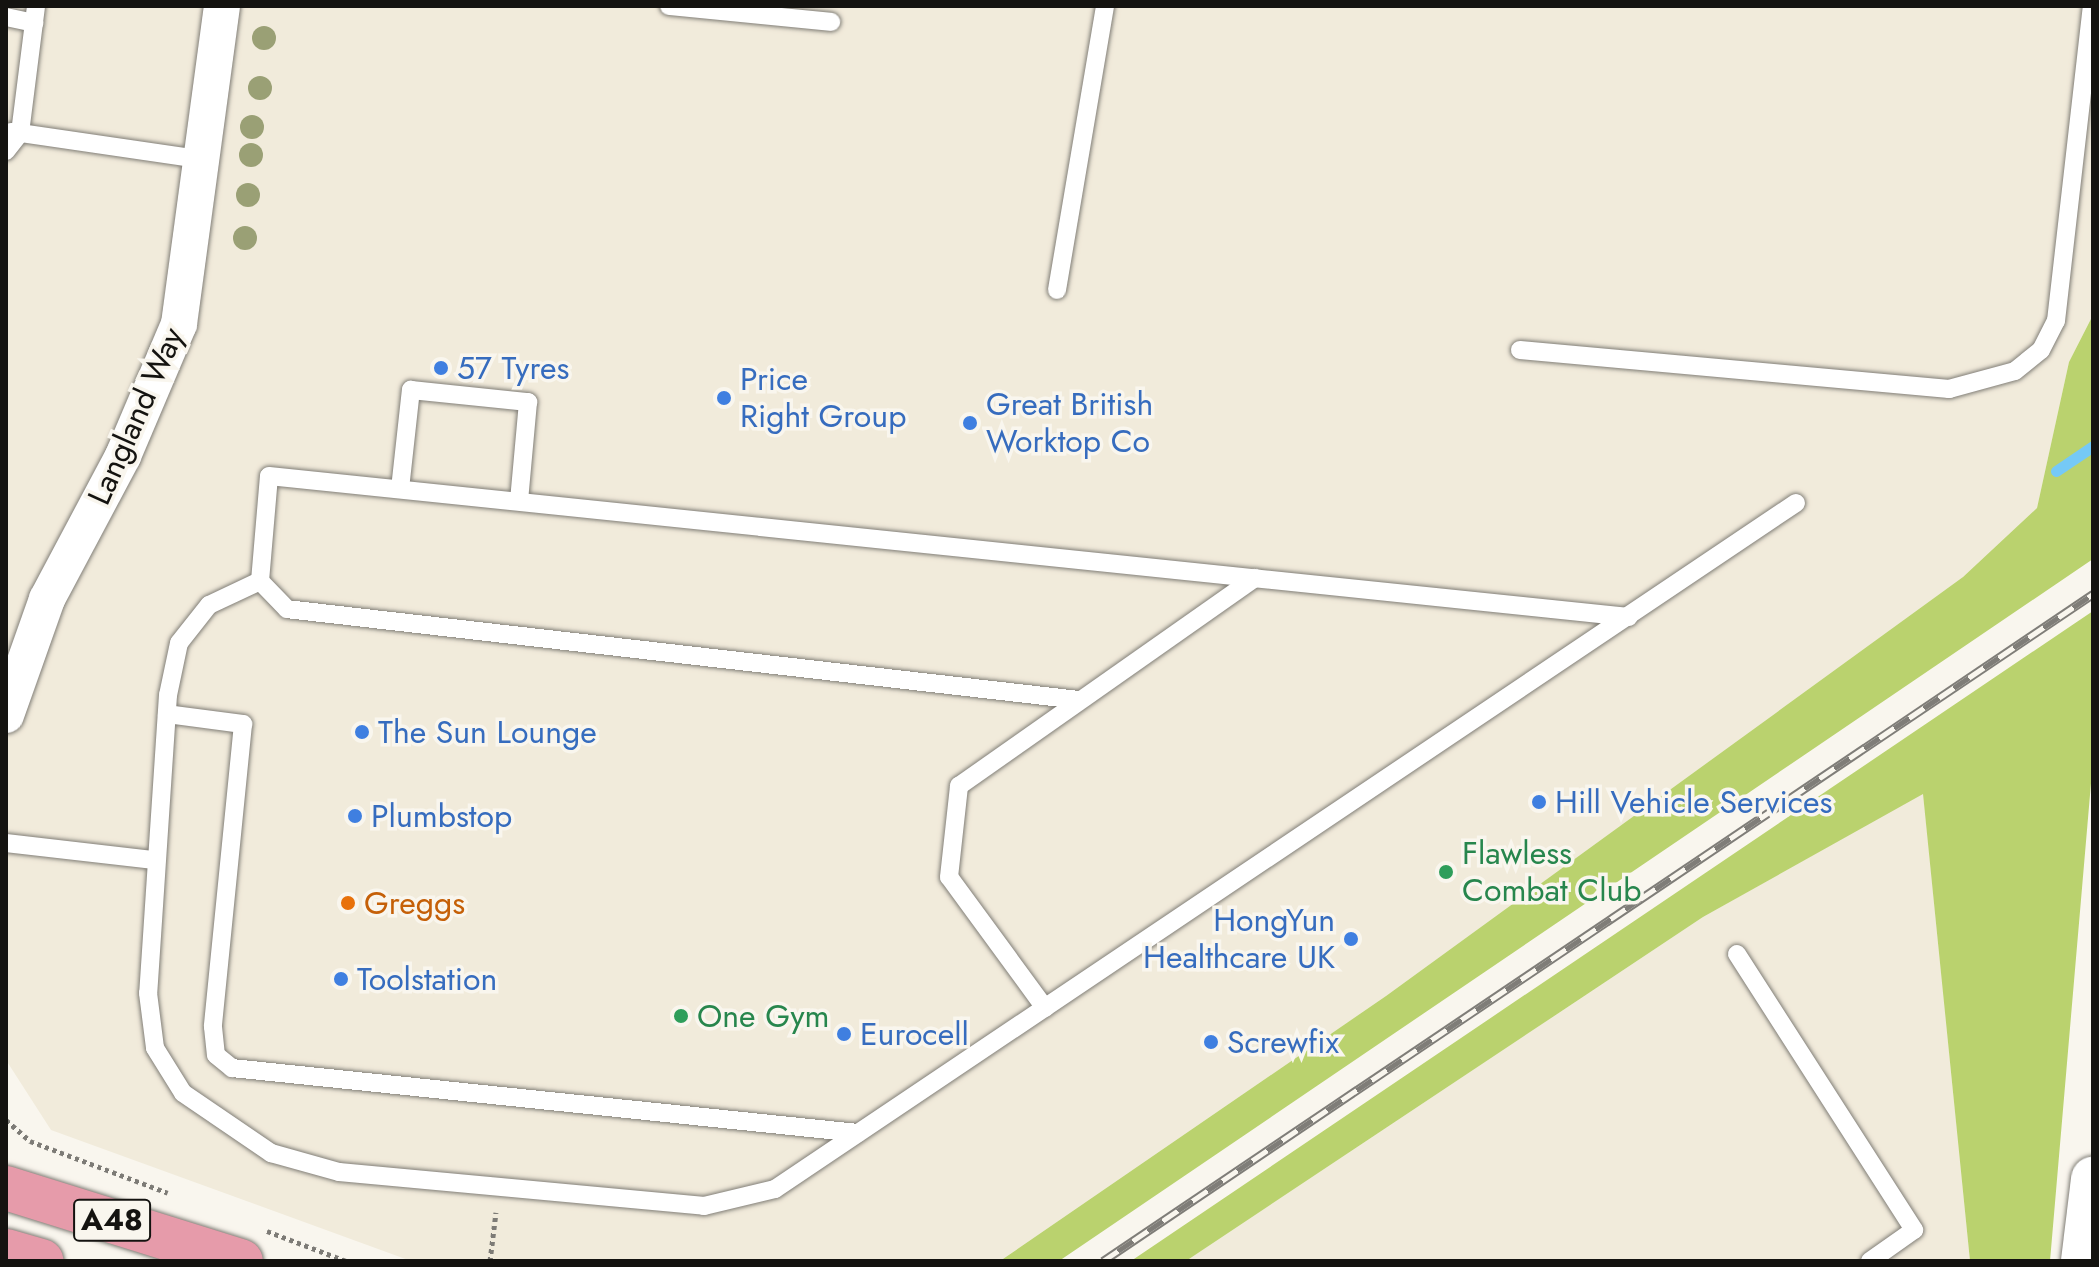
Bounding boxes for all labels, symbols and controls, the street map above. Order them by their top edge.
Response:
street label: Langland Way [80,321,192,511]
place label: 57 Tyres [457,349,569,387]
marker: 57 Tyres [432,359,450,377]
place label: Price Right Group [740,361,906,436]
place label: Great British Worktop Co [986,386,1153,461]
marker: Price Right Group [715,389,733,407]
marker: Great British Worktop Co [961,414,979,432]
place label: The Sun Lounge [378,713,597,751]
marker: The Sun Lounge [353,723,371,741]
place label: Hill Vehicle Services [1555,783,1832,821]
marker: Hill Vehicle Services [1530,793,1548,811]
place label: Plumbstop [371,797,512,835]
marker: Plumbstop [346,807,364,825]
place label: Flawless Combat Club [1462,835,1642,910]
marker: Flawless Combat Club [1437,863,1455,881]
place label: Greggs [364,884,465,922]
marker: Greggs [339,894,357,912]
place label: HongYun Healthcare UK [1143,902,1335,977]
marker: HongYun Healthcare UK [1342,930,1360,948]
place label: Toolstation [357,960,497,998]
marker: Toolstation [332,970,350,988]
place label: One Gym [697,997,829,1035]
marker: One Gym [672,1007,690,1025]
place label: Eurocell [860,1015,969,1053]
place label: Screwfix [1227,1023,1339,1061]
marker: Eurocell [835,1025,853,1043]
marker: Screwfix [1202,1033,1220,1051]
road number: A48 [72,1194,152,1246]

